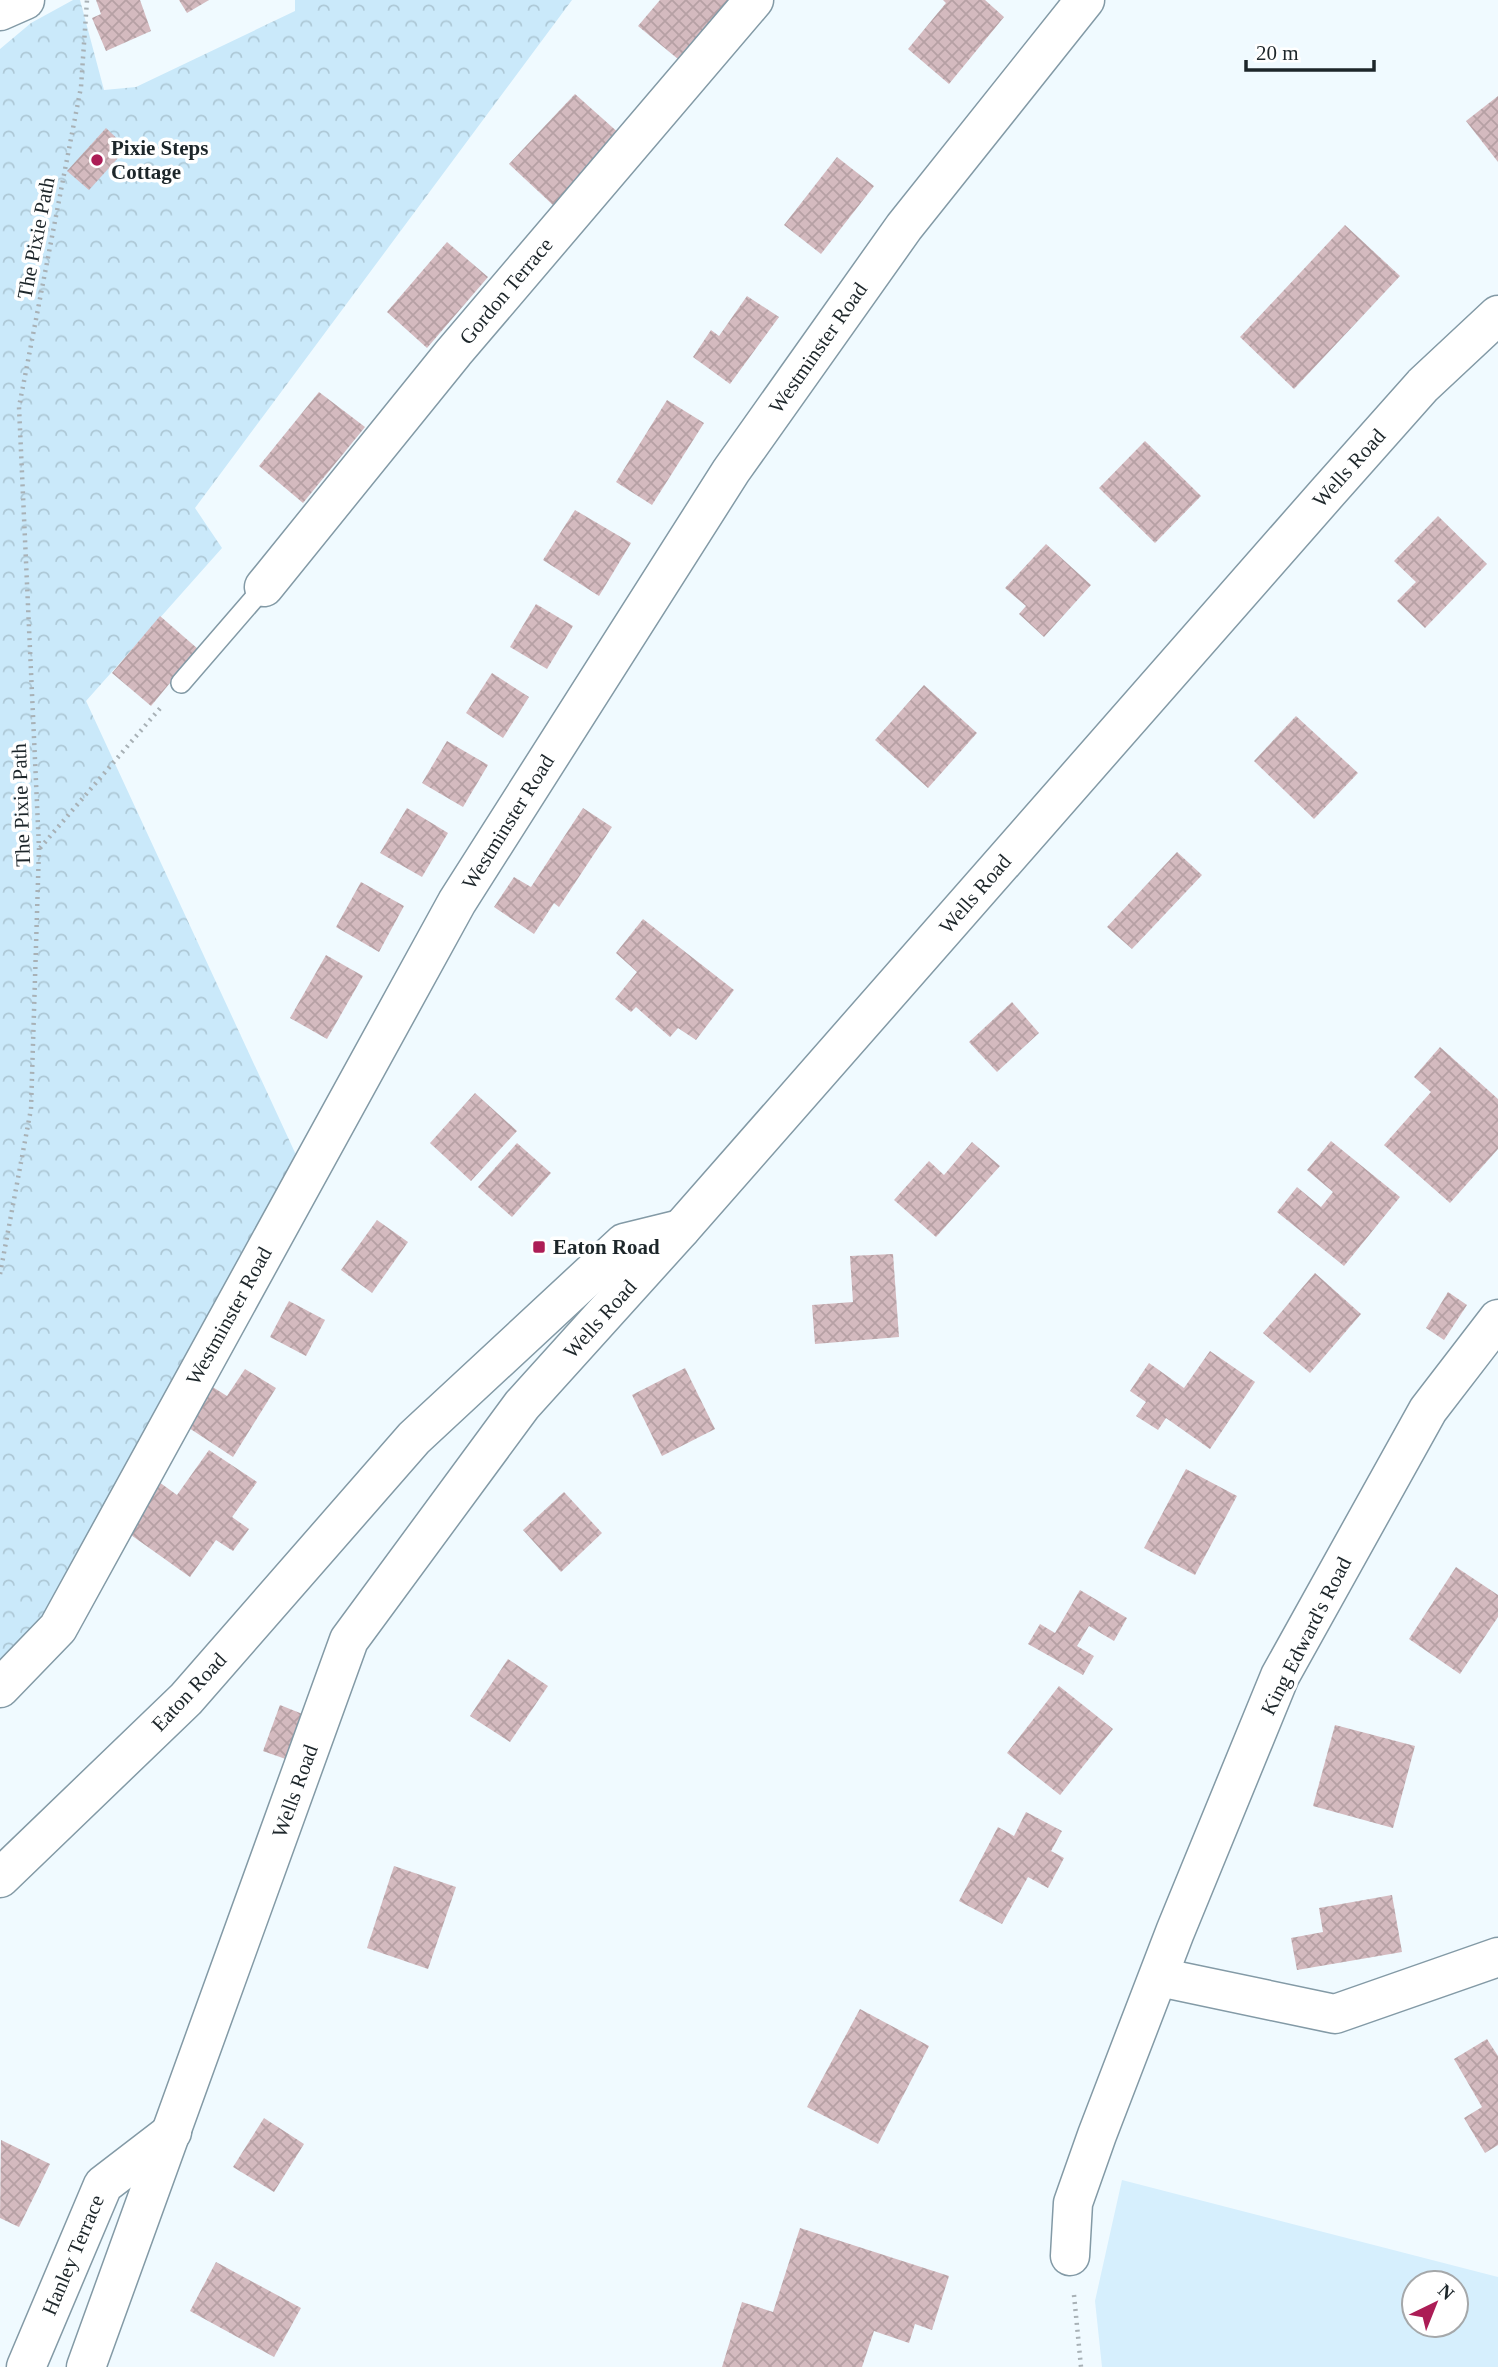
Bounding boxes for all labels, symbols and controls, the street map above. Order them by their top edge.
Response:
scale bar [1246,28,1374,72]
text: 20 m [1256,41,1299,65]
place label: Pixie Steps Cottage [111,136,208,184]
marker: Pixie Steps Cottage [89,152,105,168]
street label: The Pixie Path [12,175,60,301]
street label: Gordon Terrace [454,233,558,349]
street label: Westminster Road [764,278,872,418]
street label: Wells Road [1308,424,1391,512]
street label: The Pixie Path [7,742,35,867]
street label: Westminster Road [457,750,559,894]
street label: Wells Road [934,849,1016,938]
place label: Eaton Road [553,1235,660,1259]
marker: Eaton Road [531,1239,547,1255]
street label: Westminster Road [181,1242,277,1389]
street label: Wells Road [559,1275,642,1363]
street label: King Edward's Road [1256,1553,1356,1719]
street label: Eaton Road [147,1647,232,1736]
street label: Wells Road [267,1741,323,1841]
street label: Hanley Terrace [37,2191,109,2319]
north arrow [1400,2269,1470,2339]
text: N [1434,2280,1459,2304]

